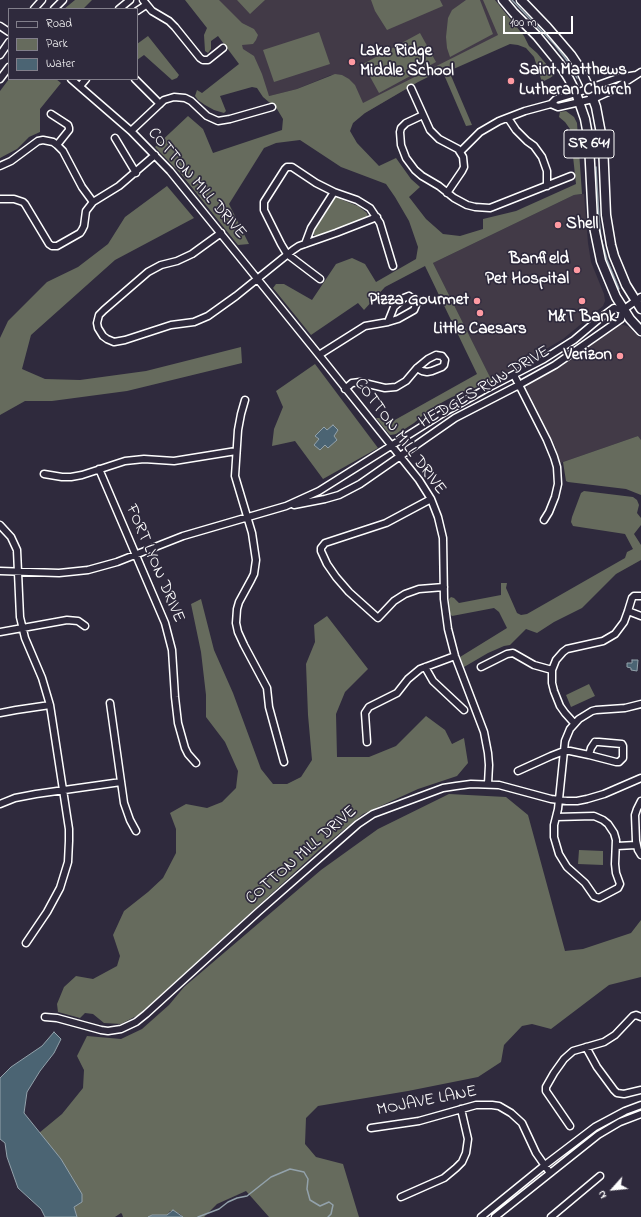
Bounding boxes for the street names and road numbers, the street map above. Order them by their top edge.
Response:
street label: COTTON MILL DRIVE [142,124,250,244]
road number: SR 641 [564,130,614,158]
street label: HEDGES RUN DRIVE [416,342,554,434]
street label: COTTON MILL DRIVE [349,375,449,499]
street label: FORT LYON DRIVE [120,502,188,626]
street label: COTTON MILL DRIVE [242,802,362,910]
street label: MOJAVE LANE [375,1082,479,1122]

